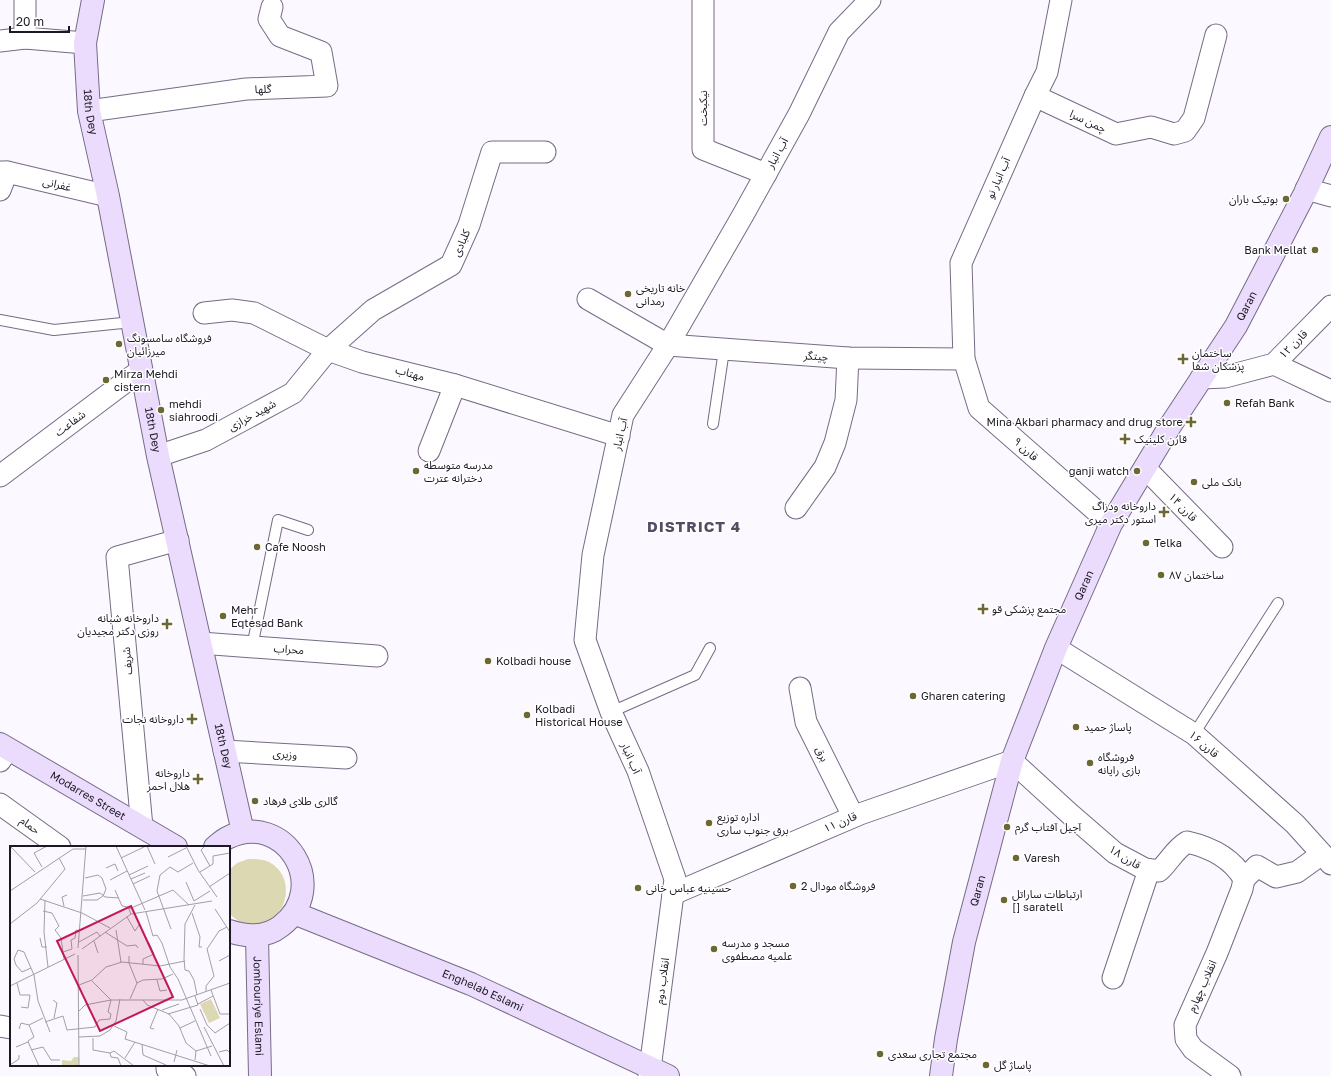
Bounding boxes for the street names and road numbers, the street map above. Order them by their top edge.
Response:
street label: گلها [254,82,272,95]
street label: 18th Dey [82,89,101,136]
street label: نیکبخت [696,90,710,126]
street label: چمن سرا [1067,106,1109,137]
street label: آب انبار [762,135,792,172]
street label: آب انبار نو [983,154,1014,201]
street label: غفرانی [41,174,73,194]
street label: کلبادی [449,227,473,259]
street label: Qaran [1233,289,1259,323]
street label: قارن ۱۲ [1276,327,1310,361]
street label: چیتگر [802,348,829,365]
street label: مهتاب [394,362,426,384]
street label: شهید خرازی [226,396,279,434]
street label: 18th Dey [143,406,164,453]
street label: شفاعت [52,407,88,438]
street label: آب انبار [609,416,631,453]
street label: قارن ٩ [1011,434,1041,464]
street label: قارن ۱۴ [1166,490,1200,525]
street label: Qaran [1071,568,1096,602]
street label: محراب [273,641,305,657]
street label: شریف [119,646,135,676]
street label: 18th Dey [213,722,235,770]
street label: قارن ۱۶ [1186,727,1222,761]
street label: آب انبار [617,739,644,777]
street label: برق [812,744,832,764]
street label: وزیری [272,746,298,762]
street label: Modarres Street [48,768,128,822]
street label: قارن ۱۱ [821,809,859,835]
street label: حمام [17,813,43,838]
street label: قارن ۱۸ [1106,842,1144,872]
street label: Qaran [967,874,987,908]
street label: Jomhouriye Eslami [251,956,267,1056]
street label: انقلاب دوم [652,957,673,1005]
street label: انقلاب چهارم [1184,958,1221,1015]
street label: Enghelab Eslami [440,966,526,1014]

